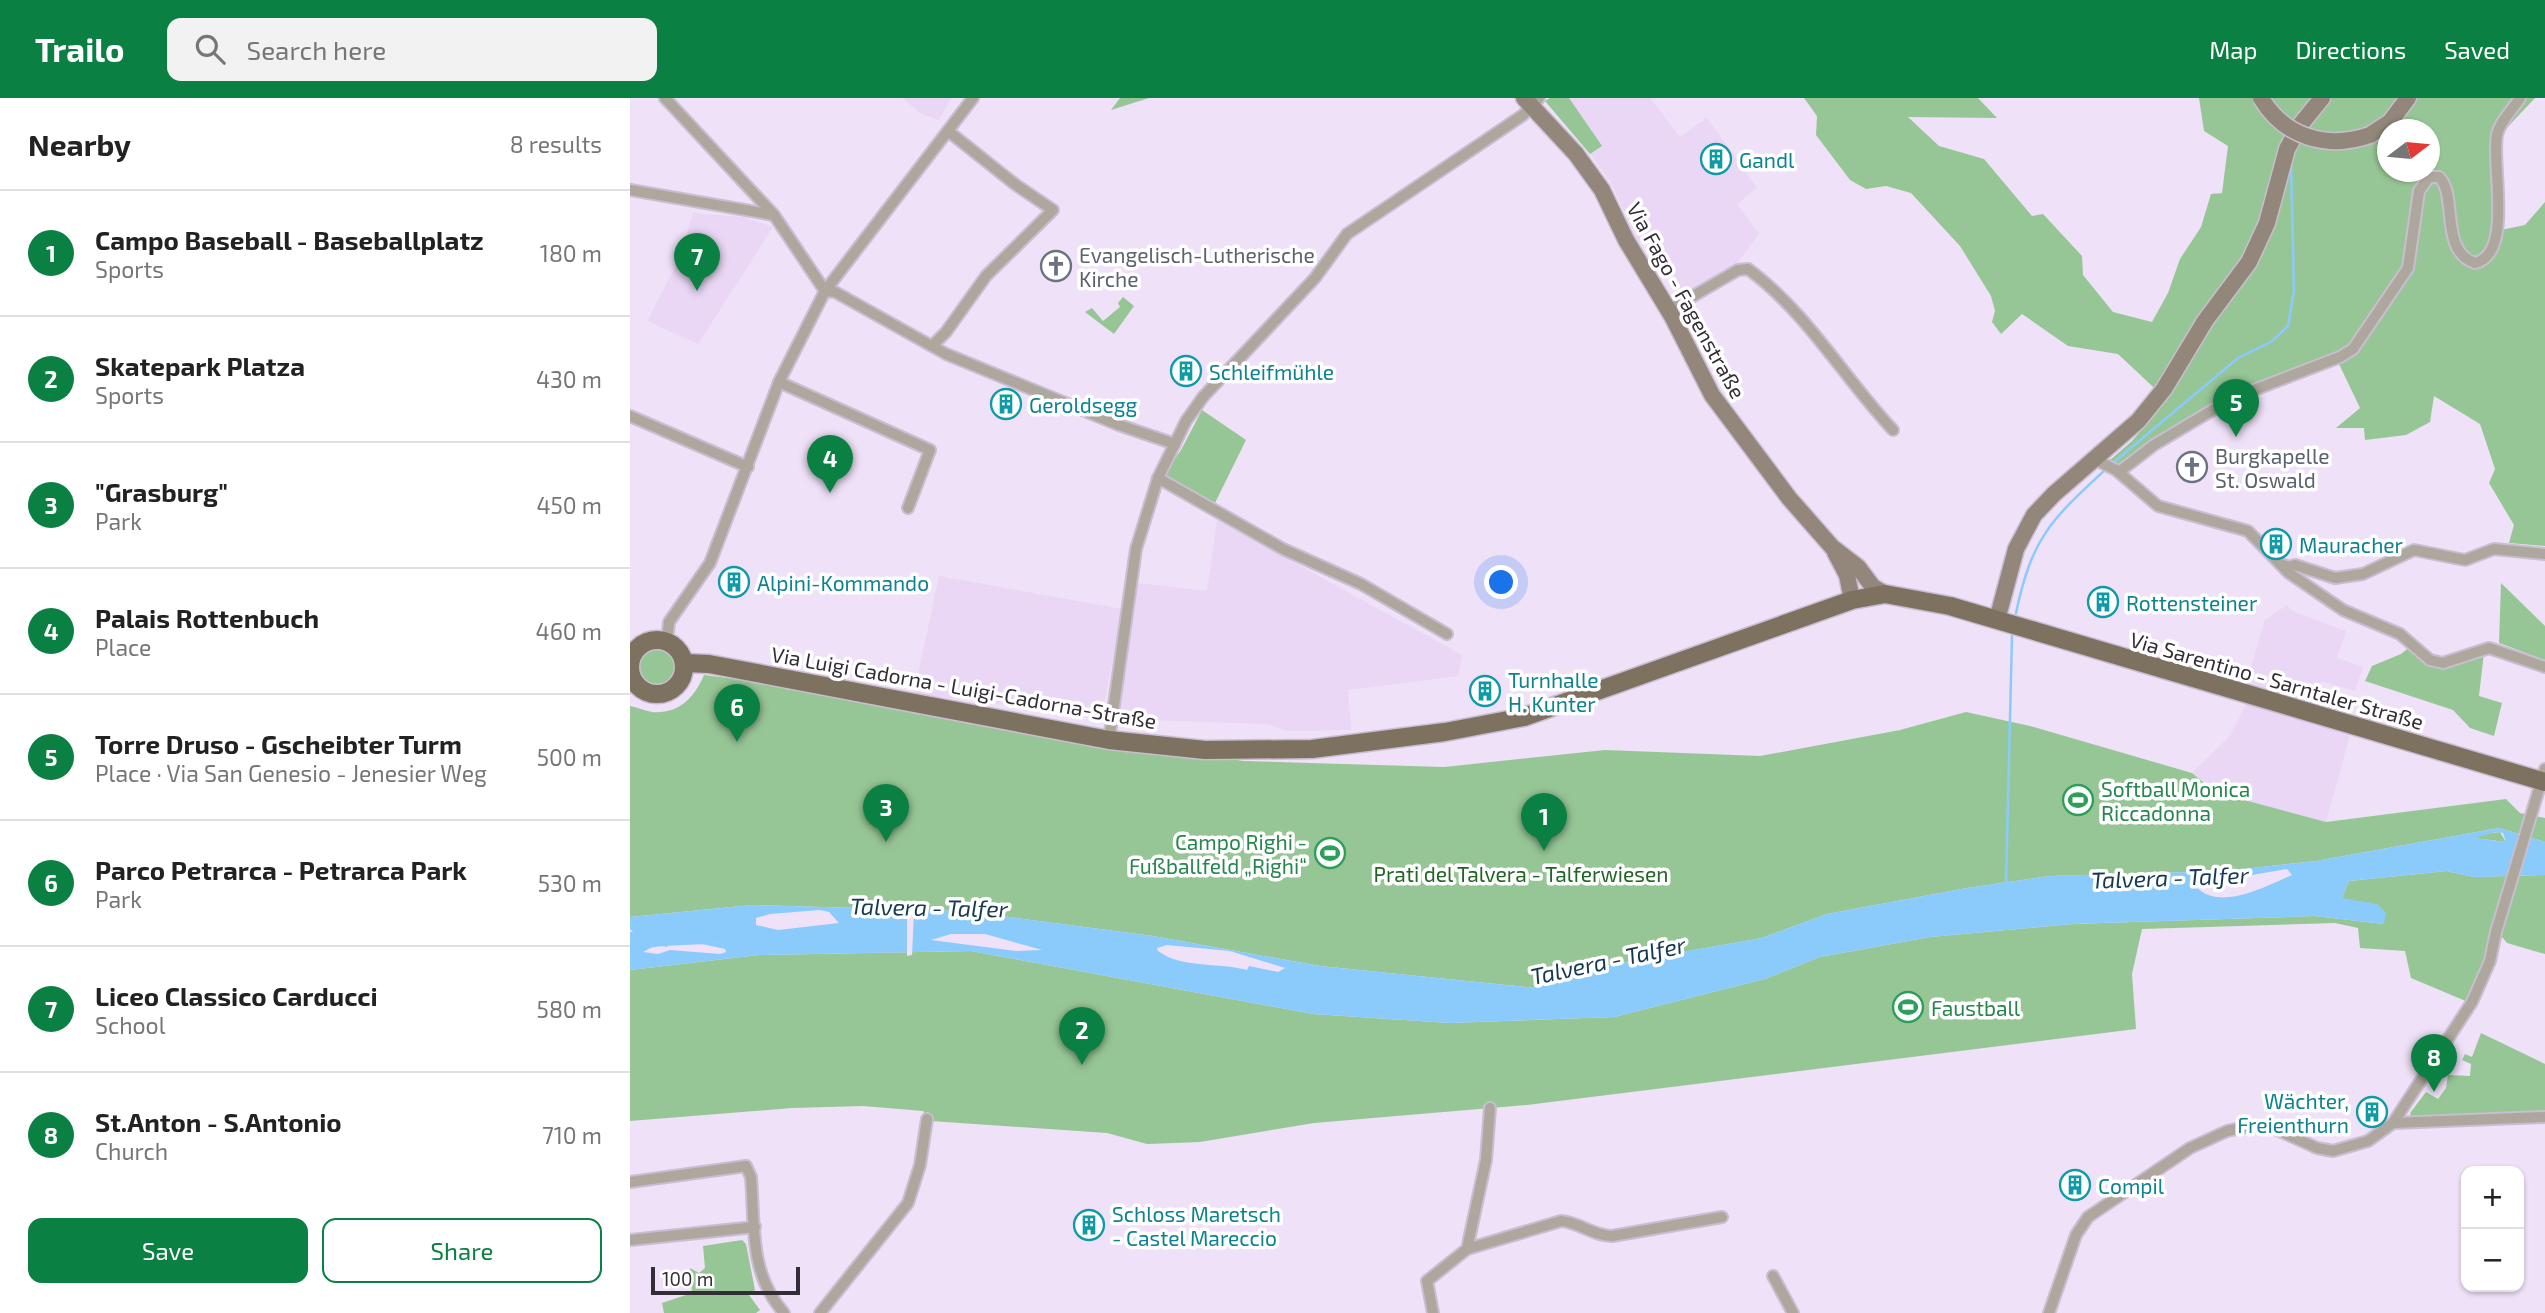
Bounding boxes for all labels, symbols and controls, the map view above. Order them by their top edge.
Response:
search box [167,18,657,81]
text: Trailo [35,29,125,69]
icon: search [191,30,229,68]
text: Search here [247,34,386,65]
text: Map [2209,35,2257,64]
text: Directions [2295,35,2406,64]
text: Saved [2444,35,2510,64]
north arrow [2377,119,2440,182]
text: Nearby [28,126,131,162]
text: 8 results [510,130,602,158]
building icon: Gandl [1699,142,1733,176]
place label: Gandl [1739,147,1795,172]
street label: Via Fago - Fagenstraße [1623,198,1751,402]
text: Campo Baseball - Baseballplatz [95,224,484,255]
pin: 7 [674,233,720,291]
text: 1 [46,239,56,267]
text: 180 m [540,239,602,267]
place label: Evangelisch-Lutherische Kirche [1079,242,1315,291]
church icon: Evangelisch-Lutherische Kirche [1039,249,1073,283]
text: Sports [95,255,164,283]
text: Skatepark Platza [95,350,305,381]
building icon: Schleifmühle [1169,354,1203,388]
place label: Schleifmühle [1209,359,1334,384]
text: 2 [44,365,58,393]
text: 430 m [536,365,602,393]
pin: 5 [2213,379,2259,437]
text: Sports [95,381,164,409]
building icon: Geroldsegg [989,387,1023,421]
place label: Geroldsegg [1029,392,1137,417]
pin: 4 [807,435,853,493]
place label: Burgkapelle St. Oswald [2215,443,2329,492]
church icon: Burgkapelle St. Oswald [2175,450,2209,484]
text: "Grasburg" [95,476,228,507]
text: 3 [44,491,58,519]
text: 450 m [536,491,602,519]
text: Park [95,507,142,535]
building icon: Mauracher [2259,527,2293,561]
place label: Mauracher [2299,532,2404,557]
building icon: Alpini-Kommando [717,565,751,599]
your location [1484,565,1518,599]
place label: Alpini-Kommando [757,570,929,595]
building icon: Rottensteiner [2086,585,2120,619]
place label: Rottensteiner [2126,590,2258,615]
text: Palais Rottenbuch [95,602,319,633]
text: 4 [44,617,58,645]
text: 460 m [536,617,602,645]
street label: Via Sarentino - Sarntaler Straße [2127,626,2427,734]
text: Place [95,633,151,661]
street label: Via Luigi Cadorna - Luigi-Cadorna-Straße [770,641,1158,733]
place label: Turnhalle H. Kunter [1508,667,1598,716]
building icon: Turnhalle H. Kunter [1468,674,1502,708]
pin: 6 [714,684,760,742]
text: Torre Druso - Gscheibter Turm [95,728,462,759]
text: 5 [45,743,57,771]
text: 500 m [537,743,602,771]
text: Place · Via San Genesio - Jenesier Weg [95,759,487,787]
place label: Softball Monica Riccadonna [2101,776,2250,825]
sports icon: Softball Monica Riccadonna [2061,783,2095,817]
pin: 3 [863,784,909,842]
pin: 1 [1521,793,1567,851]
place label: Campo Righi - Fußballfeld „Righi“ [1129,829,1307,878]
sports icon: Campo Righi - Fußballfeld „Righi“ [1313,836,1347,870]
text: Parco Petrarca - Petrarca Park [95,854,467,885]
water label: Talvera - Talfer [2091,860,2250,894]
park label: Prati del Talvera - Talferwiesen [1374,861,1668,886]
text: 6 [44,869,58,897]
text: 530 m [538,869,602,897]
text: Park [95,885,142,913]
water label: Talvera - Talfer [850,892,1009,922]
water label: Talvera - Talfer [1528,930,1689,990]
text: Liceo Classico Carducci [95,980,378,1011]
sports icon: Faustball [1891,990,1925,1024]
text: 7 [45,995,57,1023]
text: 580 m [537,995,602,1023]
place label: Faustball [1931,995,2021,1020]
pin: 2 [1059,1007,1105,1065]
text: School [95,1011,165,1039]
pin: 8 [2411,1034,2457,1092]
place label: Wächter, Freienthurn [2237,1088,2349,1137]
building icon: Wächter, Freienthurn [2355,1095,2389,1129]
text: St.Anton - S.Antonio [95,1106,342,1137]
text: 8 [44,1121,58,1149]
text: 710 m [542,1121,602,1149]
text: Church [95,1137,168,1165]
map controls [2461,1166,2524,1292]
button: + [2461,1166,2524,1229]
building icon: Compil [2058,1168,2092,1202]
place label: Compil [2098,1173,2165,1198]
place label: Schloss Maretsch - Castel Mareccio [1112,1201,1281,1250]
building icon: Schloss Maretsch - Castel Mareccio [1072,1208,1106,1242]
button: Save [28,1218,308,1283]
button: Share [322,1218,602,1283]
button: − [2461,1229,2524,1292]
scale bar [651,1264,800,1296]
text: 100 m [662,1267,713,1290]

